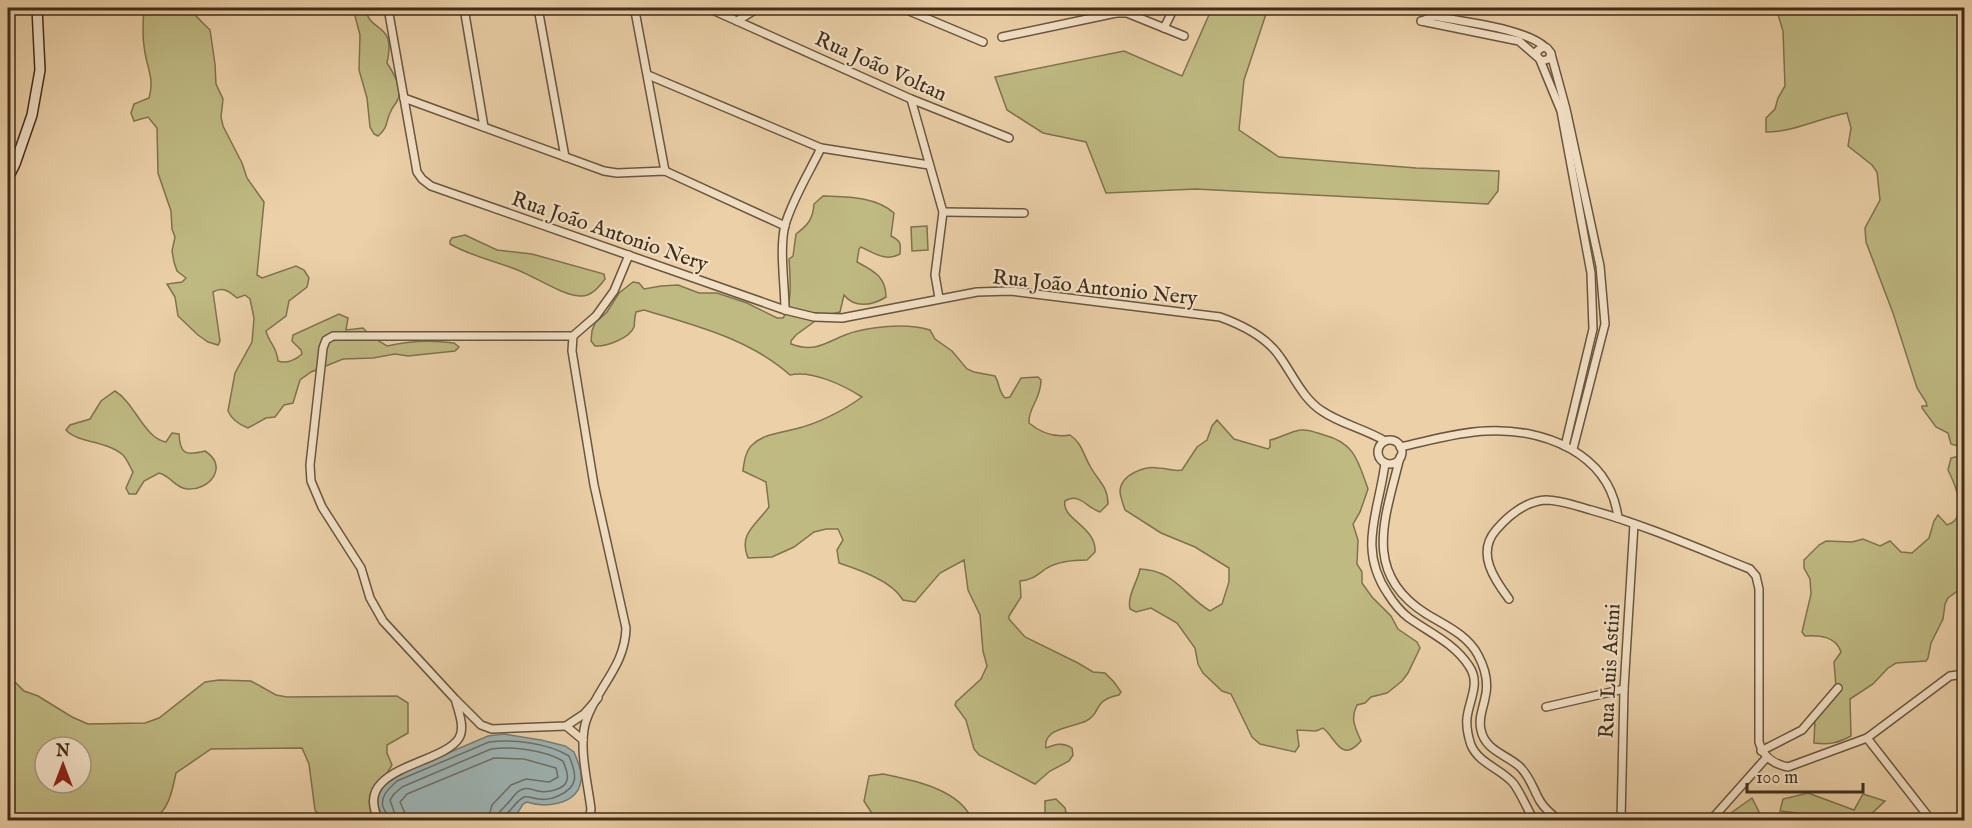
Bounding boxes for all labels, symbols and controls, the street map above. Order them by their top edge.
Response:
street label: Rua João Voltan [810,26,951,109]
street label: Rua João Antonio Nery [508,186,712,279]
street label: Rua João Antonio Nery [991,264,1200,313]
street label: Rua Luis Astini [1593,603,1628,739]
north arrow [33,735,93,795]
text: N [55,742,70,762]
scale bar [1747,756,1862,794]
text: 100 m [1756,767,1798,790]

